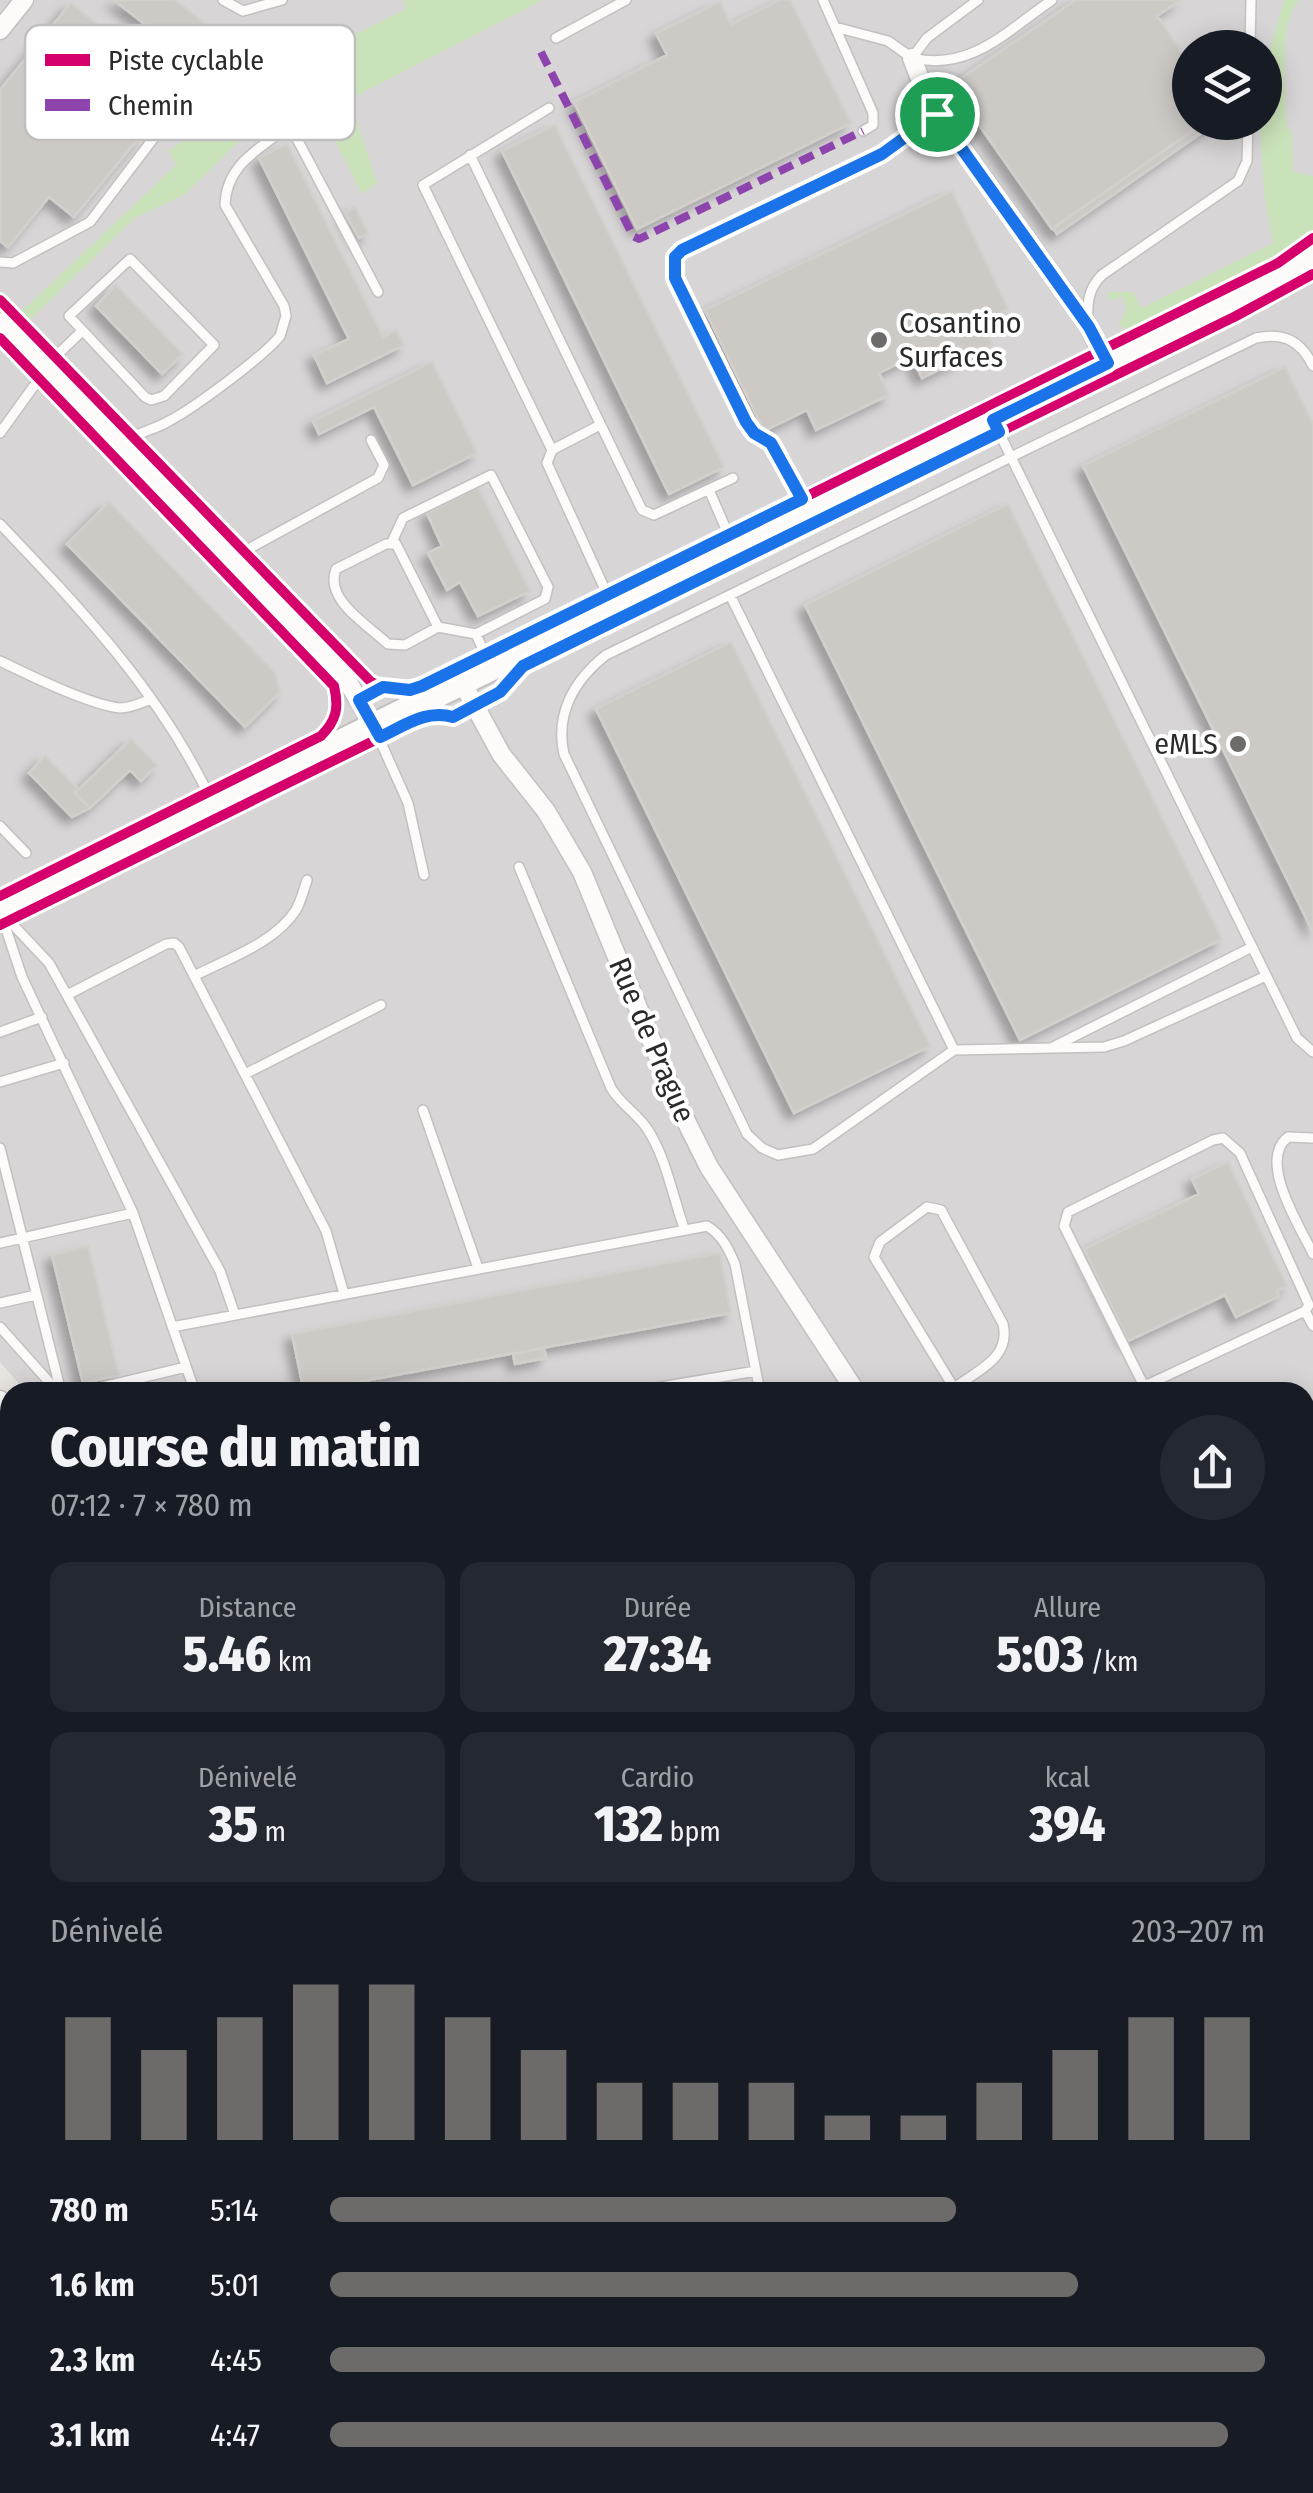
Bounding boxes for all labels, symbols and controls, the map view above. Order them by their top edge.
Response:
legend [25,25,355,140]
map controls [1172,30,1282,140]
button: layers [1172,30,1282,140]
text: Piste cyclable [108,44,264,77]
pin [895,72,980,157]
icon: arrive [910,87,965,142]
text: Chemin [108,89,194,122]
place label: Cosantino Surfaces [899,305,1022,375]
marker: Cosantino Surfaces [868,329,890,351]
place label: eMLS [1154,726,1218,762]
marker: eMLS [1227,733,1249,755]
street label: Rue de Prague [601,952,703,1128]
text: Course du matin [50,1415,421,1481]
button: share [1160,1415,1265,1520]
text: 07:12 · 7 × 780 m [50,1486,253,1524]
text: Distance [198,1591,297,1624]
text: Durée [624,1591,691,1624]
text: Allure [1034,1591,1101,1624]
text: 5.46 [183,1624,271,1684]
text: 27:34 [604,1624,711,1684]
text: 5:03 [996,1624,1084,1684]
text: km [271,1645,312,1678]
text: /km [1084,1645,1139,1678]
text: Dénivelé [198,1761,297,1794]
text: Cardio [621,1761,694,1794]
text: kcal [1045,1761,1090,1794]
text: 35 [209,1794,258,1854]
text: 132 [594,1794,663,1854]
text: 394 [1030,1794,1105,1854]
text: m [258,1815,286,1848]
text: bpm [663,1815,721,1848]
text: Dénivelé [50,1912,163,1950]
text: 203–207 m [1132,1912,1265,1950]
text: 780 m [50,2191,129,2229]
text: 5:14 [210,2191,258,2229]
text: 1.6 km [50,2266,135,2304]
text: 5:01 [210,2266,260,2304]
text: 2.3 km [50,2341,135,2379]
text: 4:45 [210,2341,262,2379]
text: 3.1 km [50,2416,130,2454]
text: 4:47 [210,2416,260,2454]

